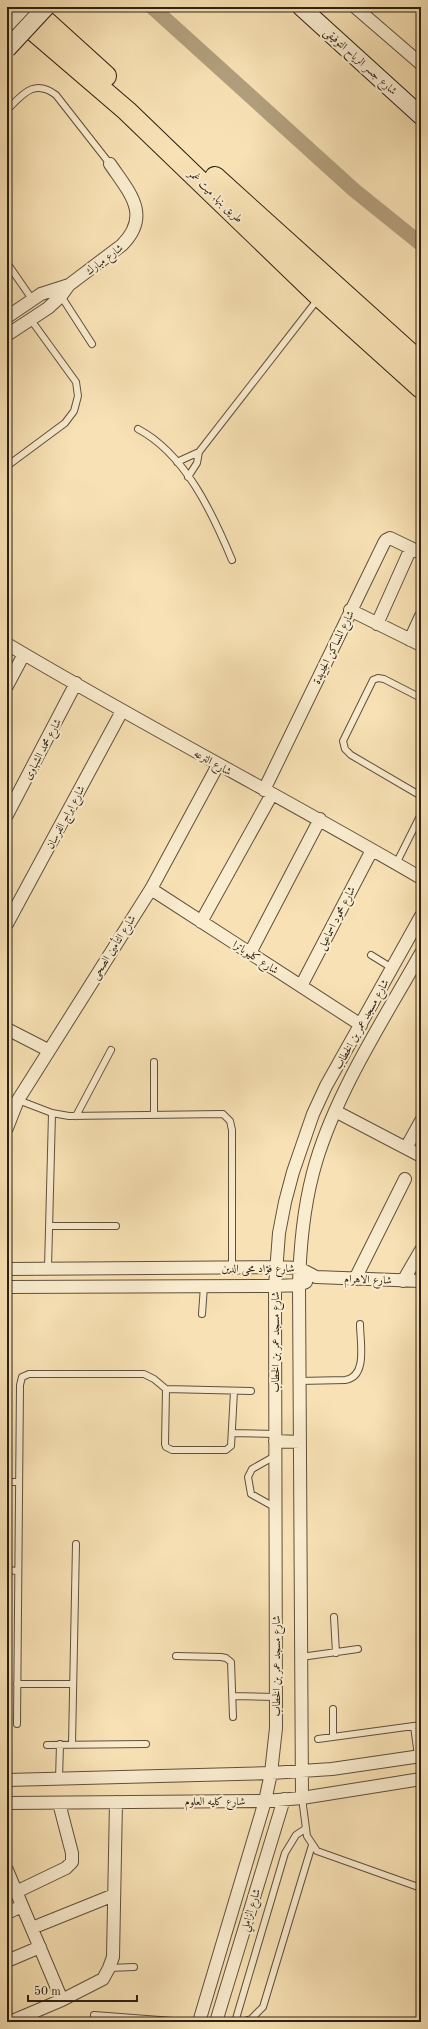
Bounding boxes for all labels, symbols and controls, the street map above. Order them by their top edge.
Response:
street label: شارع جسر الرياح التوفيقى [319,26,399,101]
street label: طريق بنها, ميت غمر [184,167,245,226]
street label: شارع مبارك [84,242,127,280]
street label: شارع المساكن الجديدة [311,609,360,687]
street label: شارع محمد الشهاوى [23,717,67,783]
street label: شارع الترعه [190,749,233,781]
street label: شارع ابراج الفرسان [45,784,91,853]
street label: شارع محمود اسماعيل [317,885,361,954]
street label: شارع التأمين الصحى [87,912,141,983]
street label: شارع كليوباترا [229,939,280,980]
street label: شارع مسجد عمر بن الخطاب [333,978,394,1073]
street label: شارع فؤاد محى الدين [222,1264,294,1278]
street label: شارع الاهرام [344,1274,392,1290]
street label: شارع مسجد عمر بن الخطاب [271,1292,285,1392]
street label: شارع مسجد عمر بن الخطاب [272,1616,286,1716]
street label: شارع كليه العلوم [185,1796,245,1811]
street label: شارع الزاملي [239,1887,267,1934]
scale bar [28,1977,137,2003]
text: 50 m [34,1985,61,1998]

